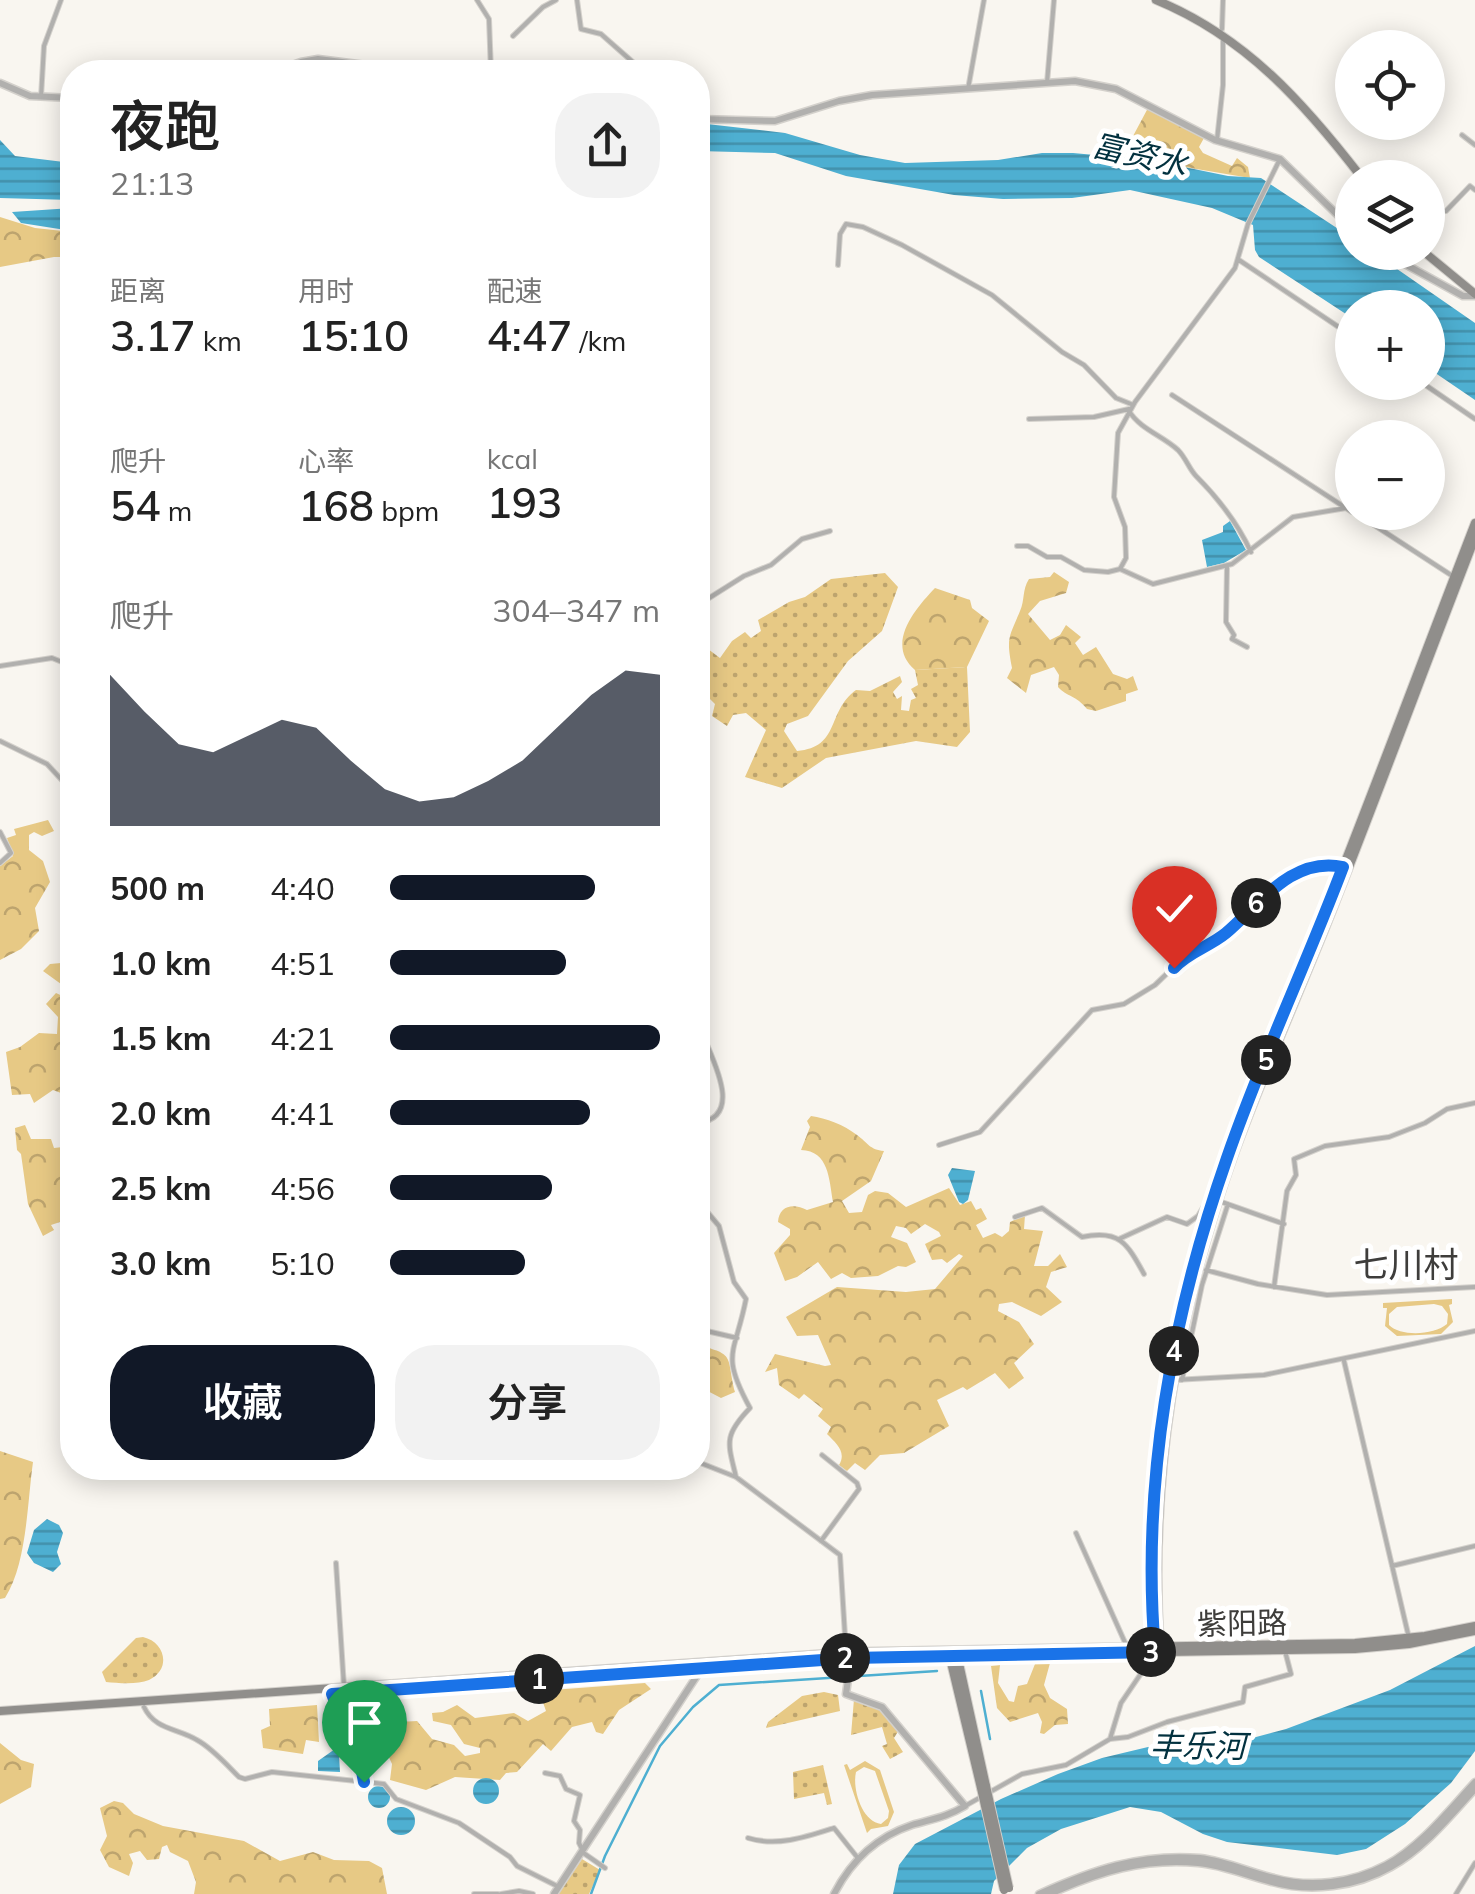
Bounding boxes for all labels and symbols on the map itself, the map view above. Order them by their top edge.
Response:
water label: 富资水 [1089,124,1193,185]
pin [1132,866,1217,969]
pin: 6 [1231,878,1281,928]
pin: 5 [1241,1035,1291,1085]
district label: 七川村 [1353,1242,1459,1286]
pin: 4 [1149,1326,1199,1376]
street label: 紫阳路 [1197,1603,1287,1643]
pin: 3 [1126,1627,1176,1677]
pin: 2 [820,1633,870,1683]
pin: 1 [514,1654,564,1704]
pin [322,1680,407,1783]
water label: 丰乐河 [1150,1724,1252,1766]

